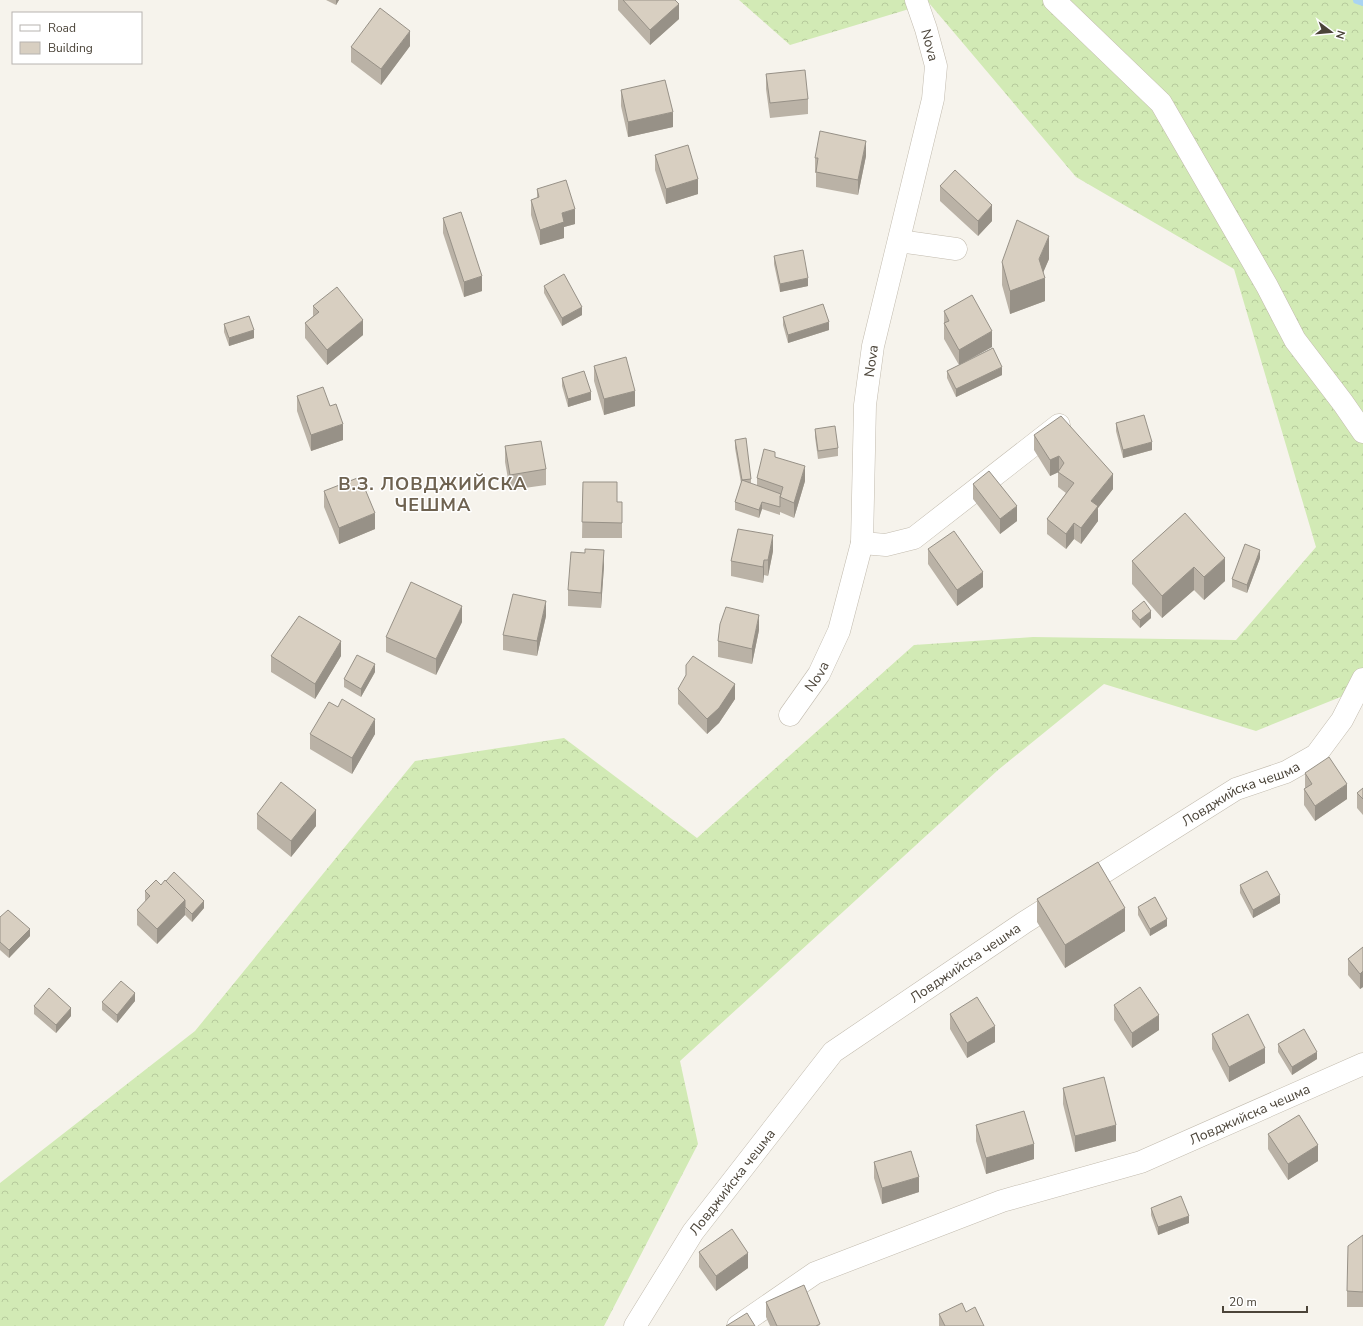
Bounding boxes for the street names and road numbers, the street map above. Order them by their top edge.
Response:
street label: Nova [916,27,943,63]
street label: Nova [860,344,883,379]
street label: Nova [800,658,834,696]
street label: Ловджийска чешма [1178,757,1304,831]
street label: Ловджийска чешма [906,919,1025,1007]
street label: Ловджийска чешма [1186,1080,1313,1149]
street label: Ловджийска чешма [685,1125,780,1239]

